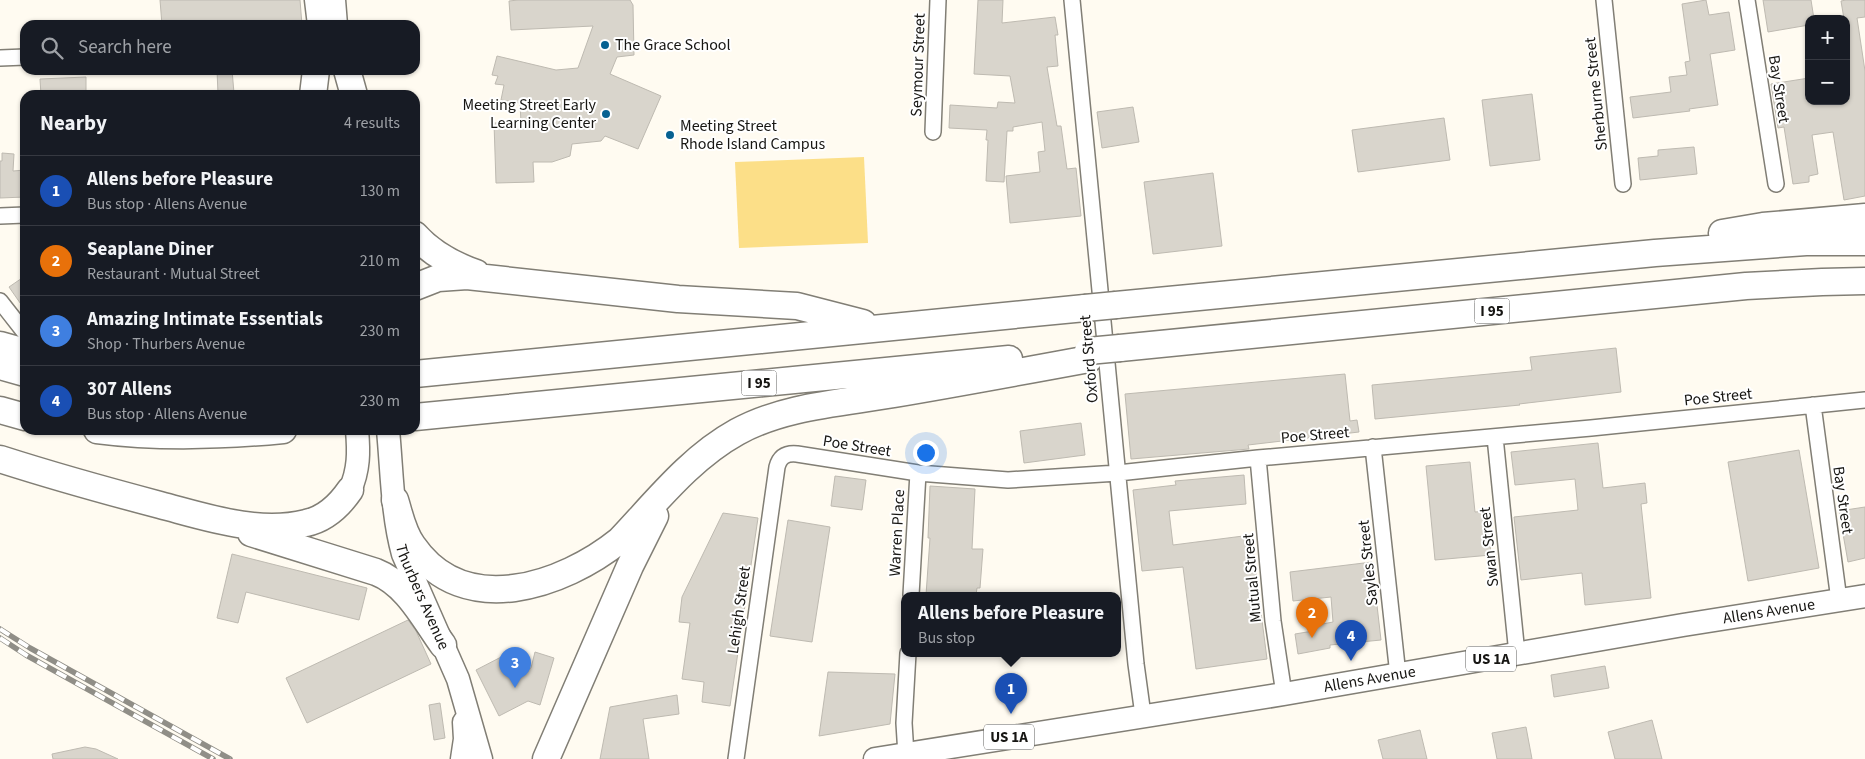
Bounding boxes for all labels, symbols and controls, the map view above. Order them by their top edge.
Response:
street label: Seymour Street [905,12,931,117]
map controls [1805,15,1850,105]
button: + [1805,15,1850,60]
search box [20,20,420,75]
icon: search [38,34,66,62]
text: Search here [78,34,172,61]
place label: The Grace School [615,34,731,56]
street label: Sherburne Street [1579,36,1613,152]
marker: The Grace School [599,39,611,51]
street label: Bay Street [1763,54,1795,125]
button: − [1805,60,1850,105]
place label: Meeting Street Early Learning Center [462,94,597,134]
text: Nearby [40,108,107,138]
marker: Meeting Street Early Learning Center [600,108,612,120]
text: 4 results [344,112,400,134]
place label: Meeting Street Rhode Island Campus [680,115,825,155]
marker: Meeting Street Rhode Island Campus [664,129,676,141]
text: Allens before Pleasure [87,166,273,193]
text: 1 [52,180,60,202]
text: 130 m [360,180,400,202]
text: Bus stop · Allens Avenue [87,193,247,215]
text: Seaplane Diner [87,236,214,263]
text: 2 [52,250,60,272]
text: 210 m [360,250,400,272]
text: Restaurant · Mutual Street [87,263,260,285]
road number: I 95 [1474,298,1510,324]
text: Amazing Intimate Essentials [87,306,323,333]
street label: Oxford Street [1074,313,1104,404]
text: 3 [52,320,60,342]
text: 230 m [360,320,400,342]
text: Shop · Thurbers Avenue [87,333,245,355]
road number: I 95 [742,370,776,396]
text: 307 Allens [87,376,172,403]
street label: Poe Street [1683,382,1754,412]
text: 4 [52,390,60,412]
text: 230 m [360,390,400,412]
text: Bus stop · Allens Avenue [87,403,247,425]
street label: Poe Street [1280,421,1351,449]
street label: Poe Street [821,430,893,462]
your location [913,440,939,466]
street label: Bay Street [1827,465,1859,536]
street label: Warren Place [884,489,910,577]
street label: Swan Street [1474,505,1504,588]
street label: Sayles Street [1352,518,1383,607]
street label: Mutual Street [1237,532,1267,624]
street label: Thurbers Avenue [390,542,455,653]
street label: Lehigh Street [722,564,756,655]
popup [901,592,1121,657]
street label: Allens Avenue [1721,593,1817,629]
pin: 2 [1296,597,1328,638]
text: Allens before Pleasure [918,600,1104,627]
pin: 4 [1335,620,1367,661]
text: Bus stop [918,627,975,649]
road number: US 1A [1466,646,1516,672]
pin: 3 [499,647,531,688]
street label: Allens Avenue [1322,660,1417,698]
pin: 1 [995,673,1027,714]
road number: US 1A [984,724,1034,750]

